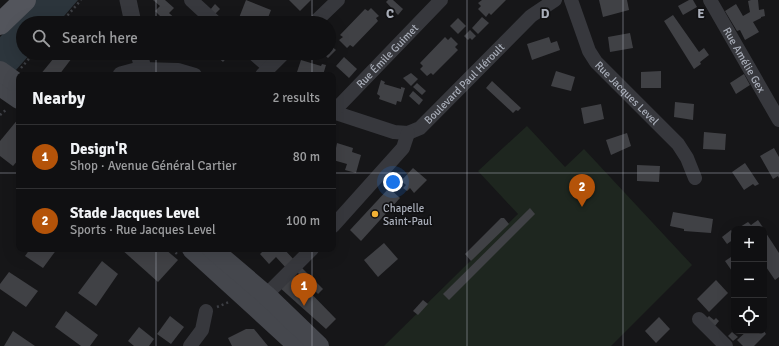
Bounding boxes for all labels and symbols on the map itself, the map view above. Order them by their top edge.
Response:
text: C [386,6,394,22]
text: D [541,6,550,22]
text: E [697,6,705,22]
street label: Rue Émile Guimet [354,22,421,91]
street label: Rue Amélie Gex [720,25,768,95]
street label: Boulevard Paul Héroult [422,41,507,127]
street label: Rue Jacques Level [592,59,661,128]
your location [383,172,403,192]
pin: 2 [569,174,595,207]
place label: Chapelle Saint-Paul [383,202,432,228]
marker: Chapelle Saint-Paul [370,209,380,219]
pin: 1 [291,273,317,306]

